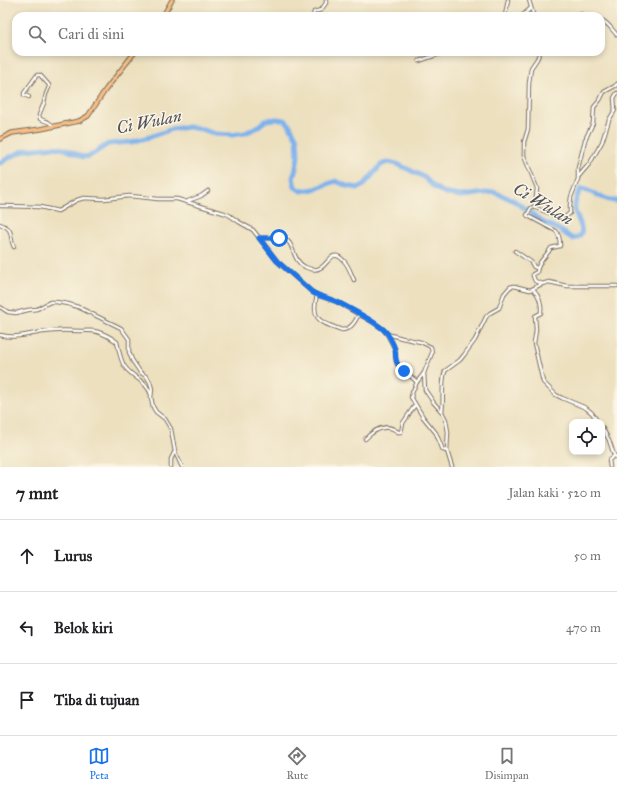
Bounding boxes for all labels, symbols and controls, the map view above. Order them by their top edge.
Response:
search box [12,12,605,56]
icon: search [26,23,48,45]
text: Cari di sini [58,25,124,43]
water label: Ci Wulan [115,105,184,139]
water label: Ci Wulan [509,178,577,230]
route start [270,229,288,247]
route end [395,362,413,380]
map controls [569,419,605,455]
button: locate [569,419,605,455]
text: 7 mnt [16,483,58,504]
text: Jalan kaki · 520 m [508,485,601,501]
icon: ahead [16,545,38,567]
text: Lurus [54,547,92,565]
text: 50 m [574,548,601,564]
icon: left [16,617,38,639]
text: Belok kiri [54,619,113,637]
text: 470 m [566,620,601,636]
icon: arrive [16,689,38,711]
text: Tiba di tujuan [54,691,139,709]
tab: Peta [88,745,110,782]
tab: Rute [286,745,308,782]
tab: Disimpan [485,745,529,782]

